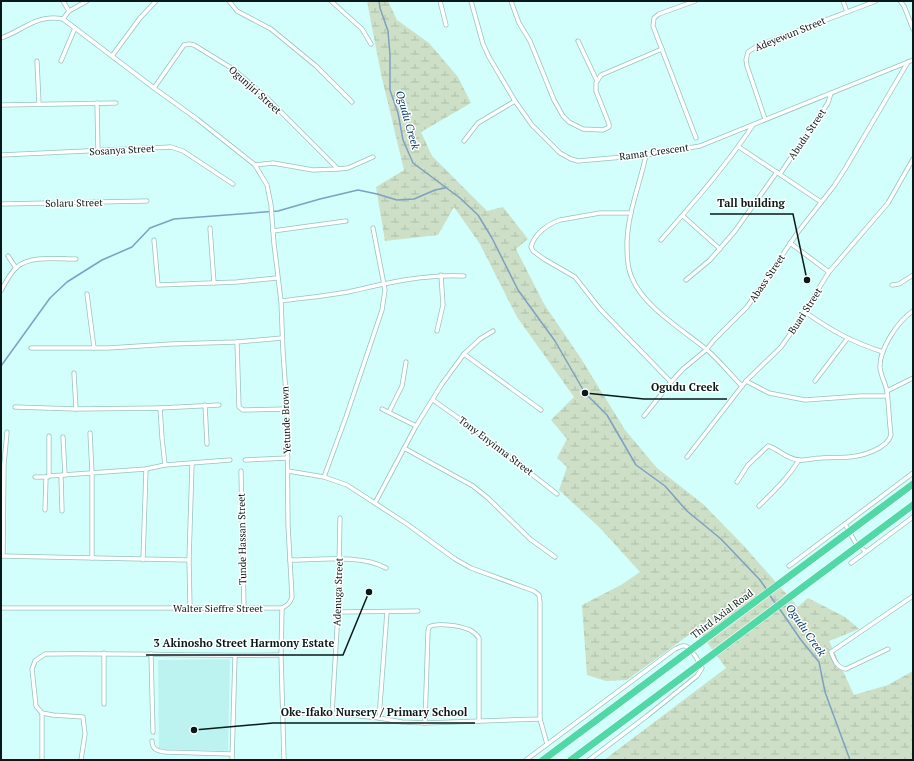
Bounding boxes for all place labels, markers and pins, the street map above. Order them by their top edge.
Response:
callout: Tall building [710,191,793,214]
callout: Ogudu Creek [644,376,727,399]
callout: 3 Akinosho Street Harmony Estate [146,632,343,655]
callout: Oke-Ifako Nursery / Primary School [273,700,475,723]

